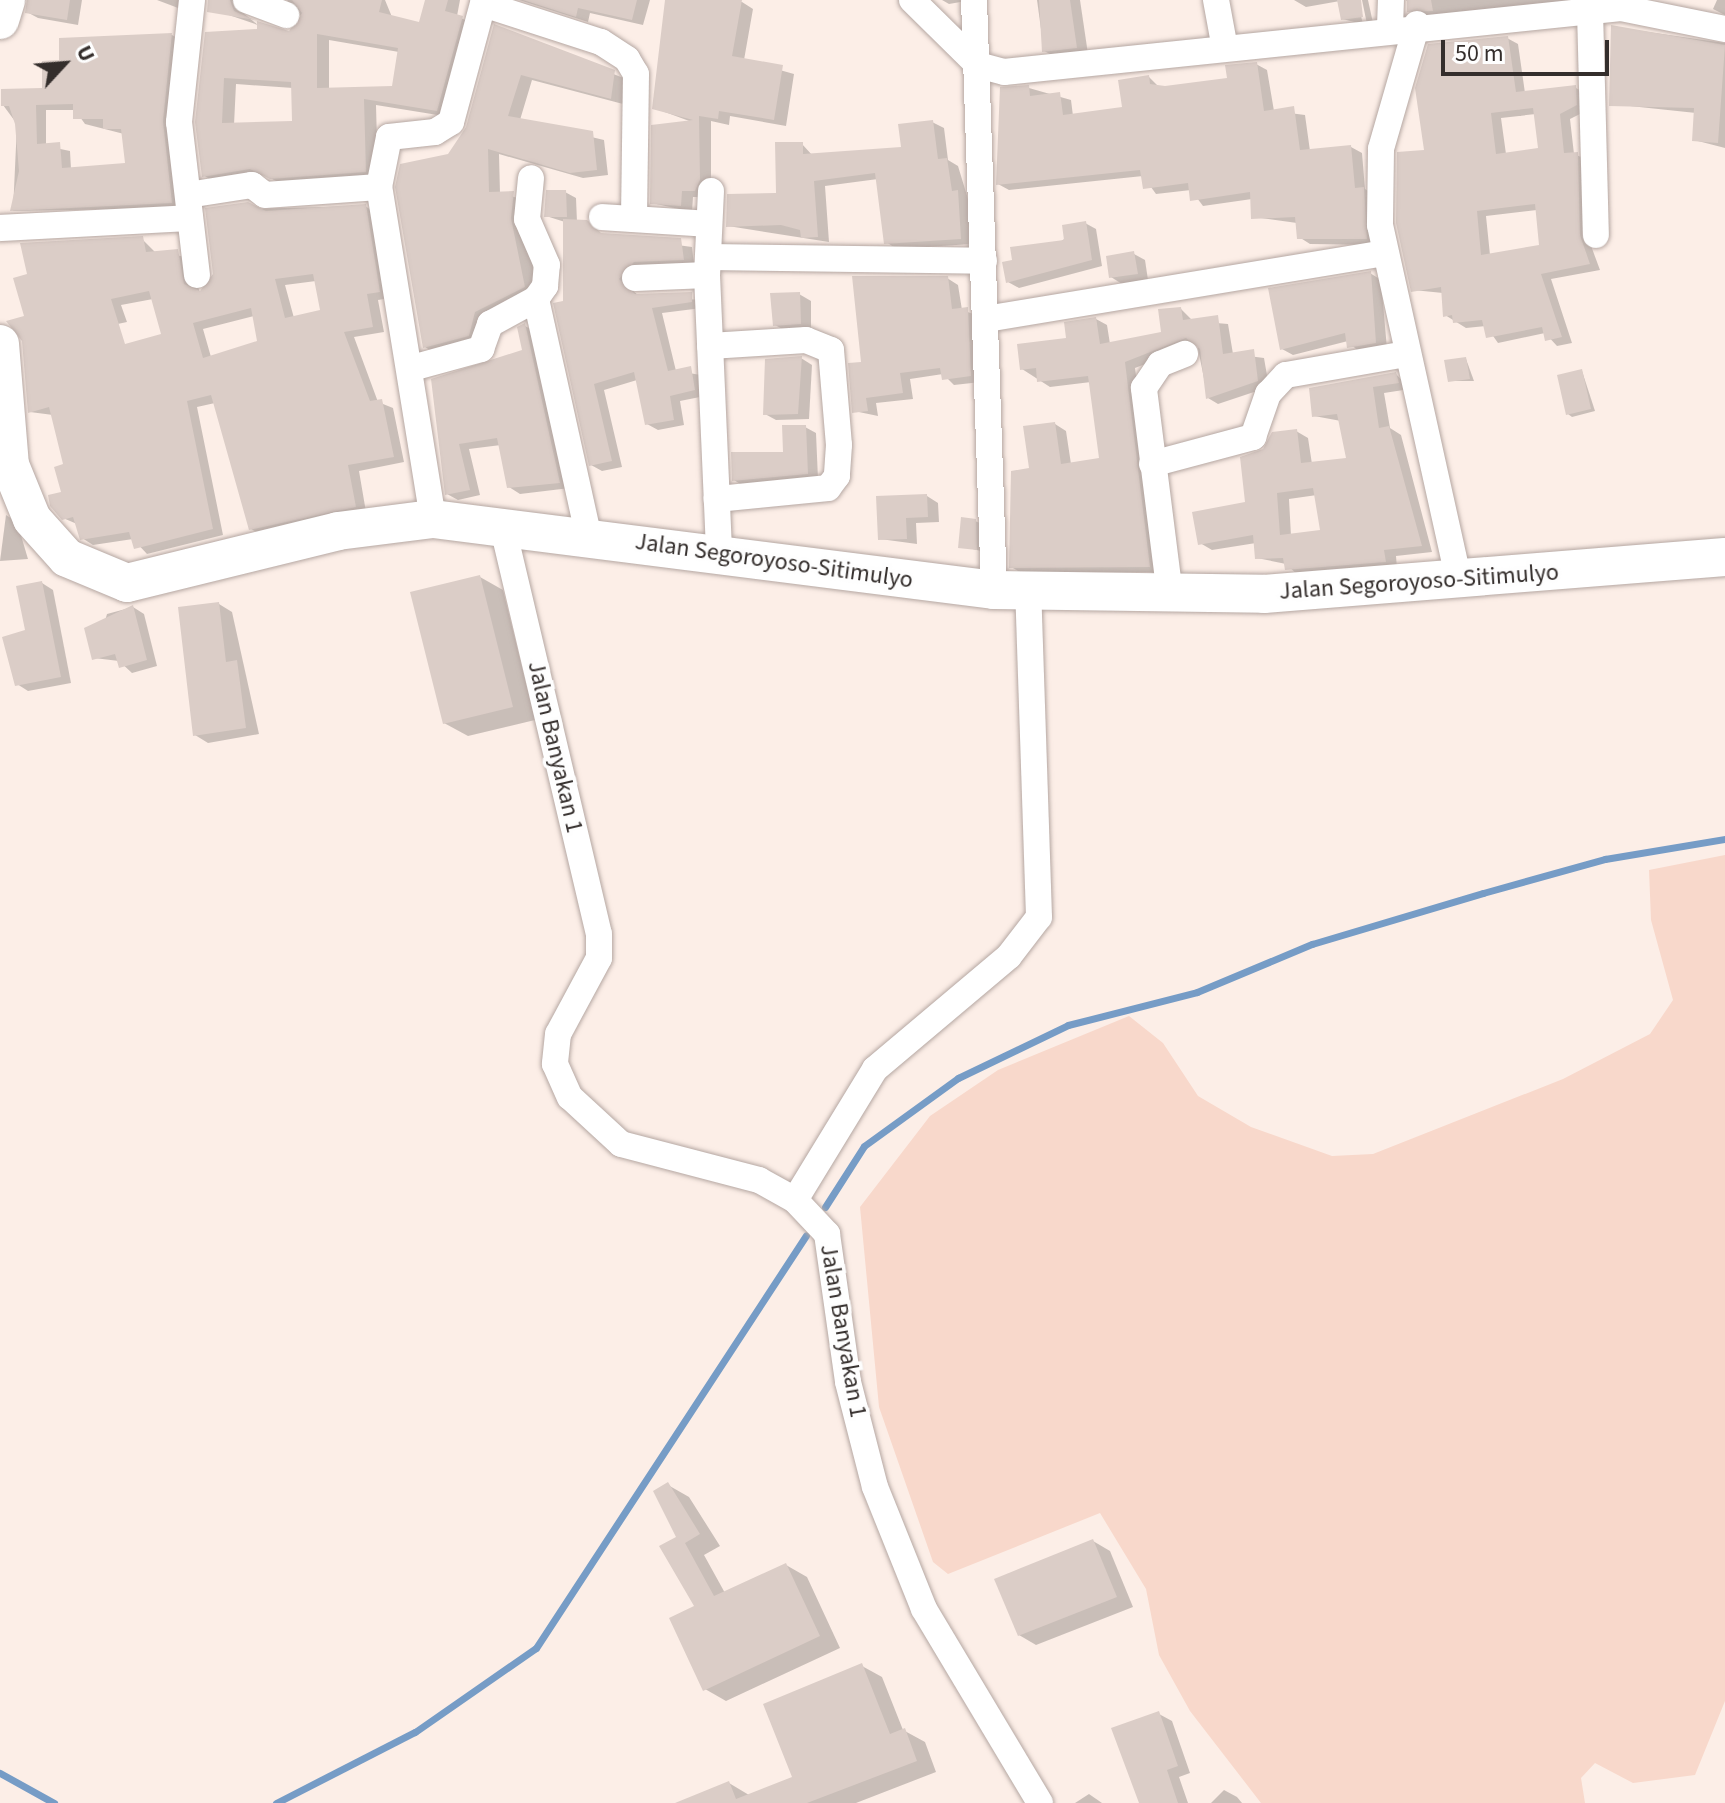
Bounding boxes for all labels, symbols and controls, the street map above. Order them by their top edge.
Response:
north arrow [24,24,104,104]
scale bar [1445,24,1613,74]
text: 50 m [1455,36,1504,71]
text: U [68,40,103,67]
street label: Jalan Segoroyoso-Sitimulyo [633,527,915,595]
street label: Jalan Segoroyoso-Sitimulyo [1278,558,1560,606]
street label: Jalan Banyakan 1 [521,658,589,836]
street label: Jalan Banyakan 1 [814,1242,872,1420]

